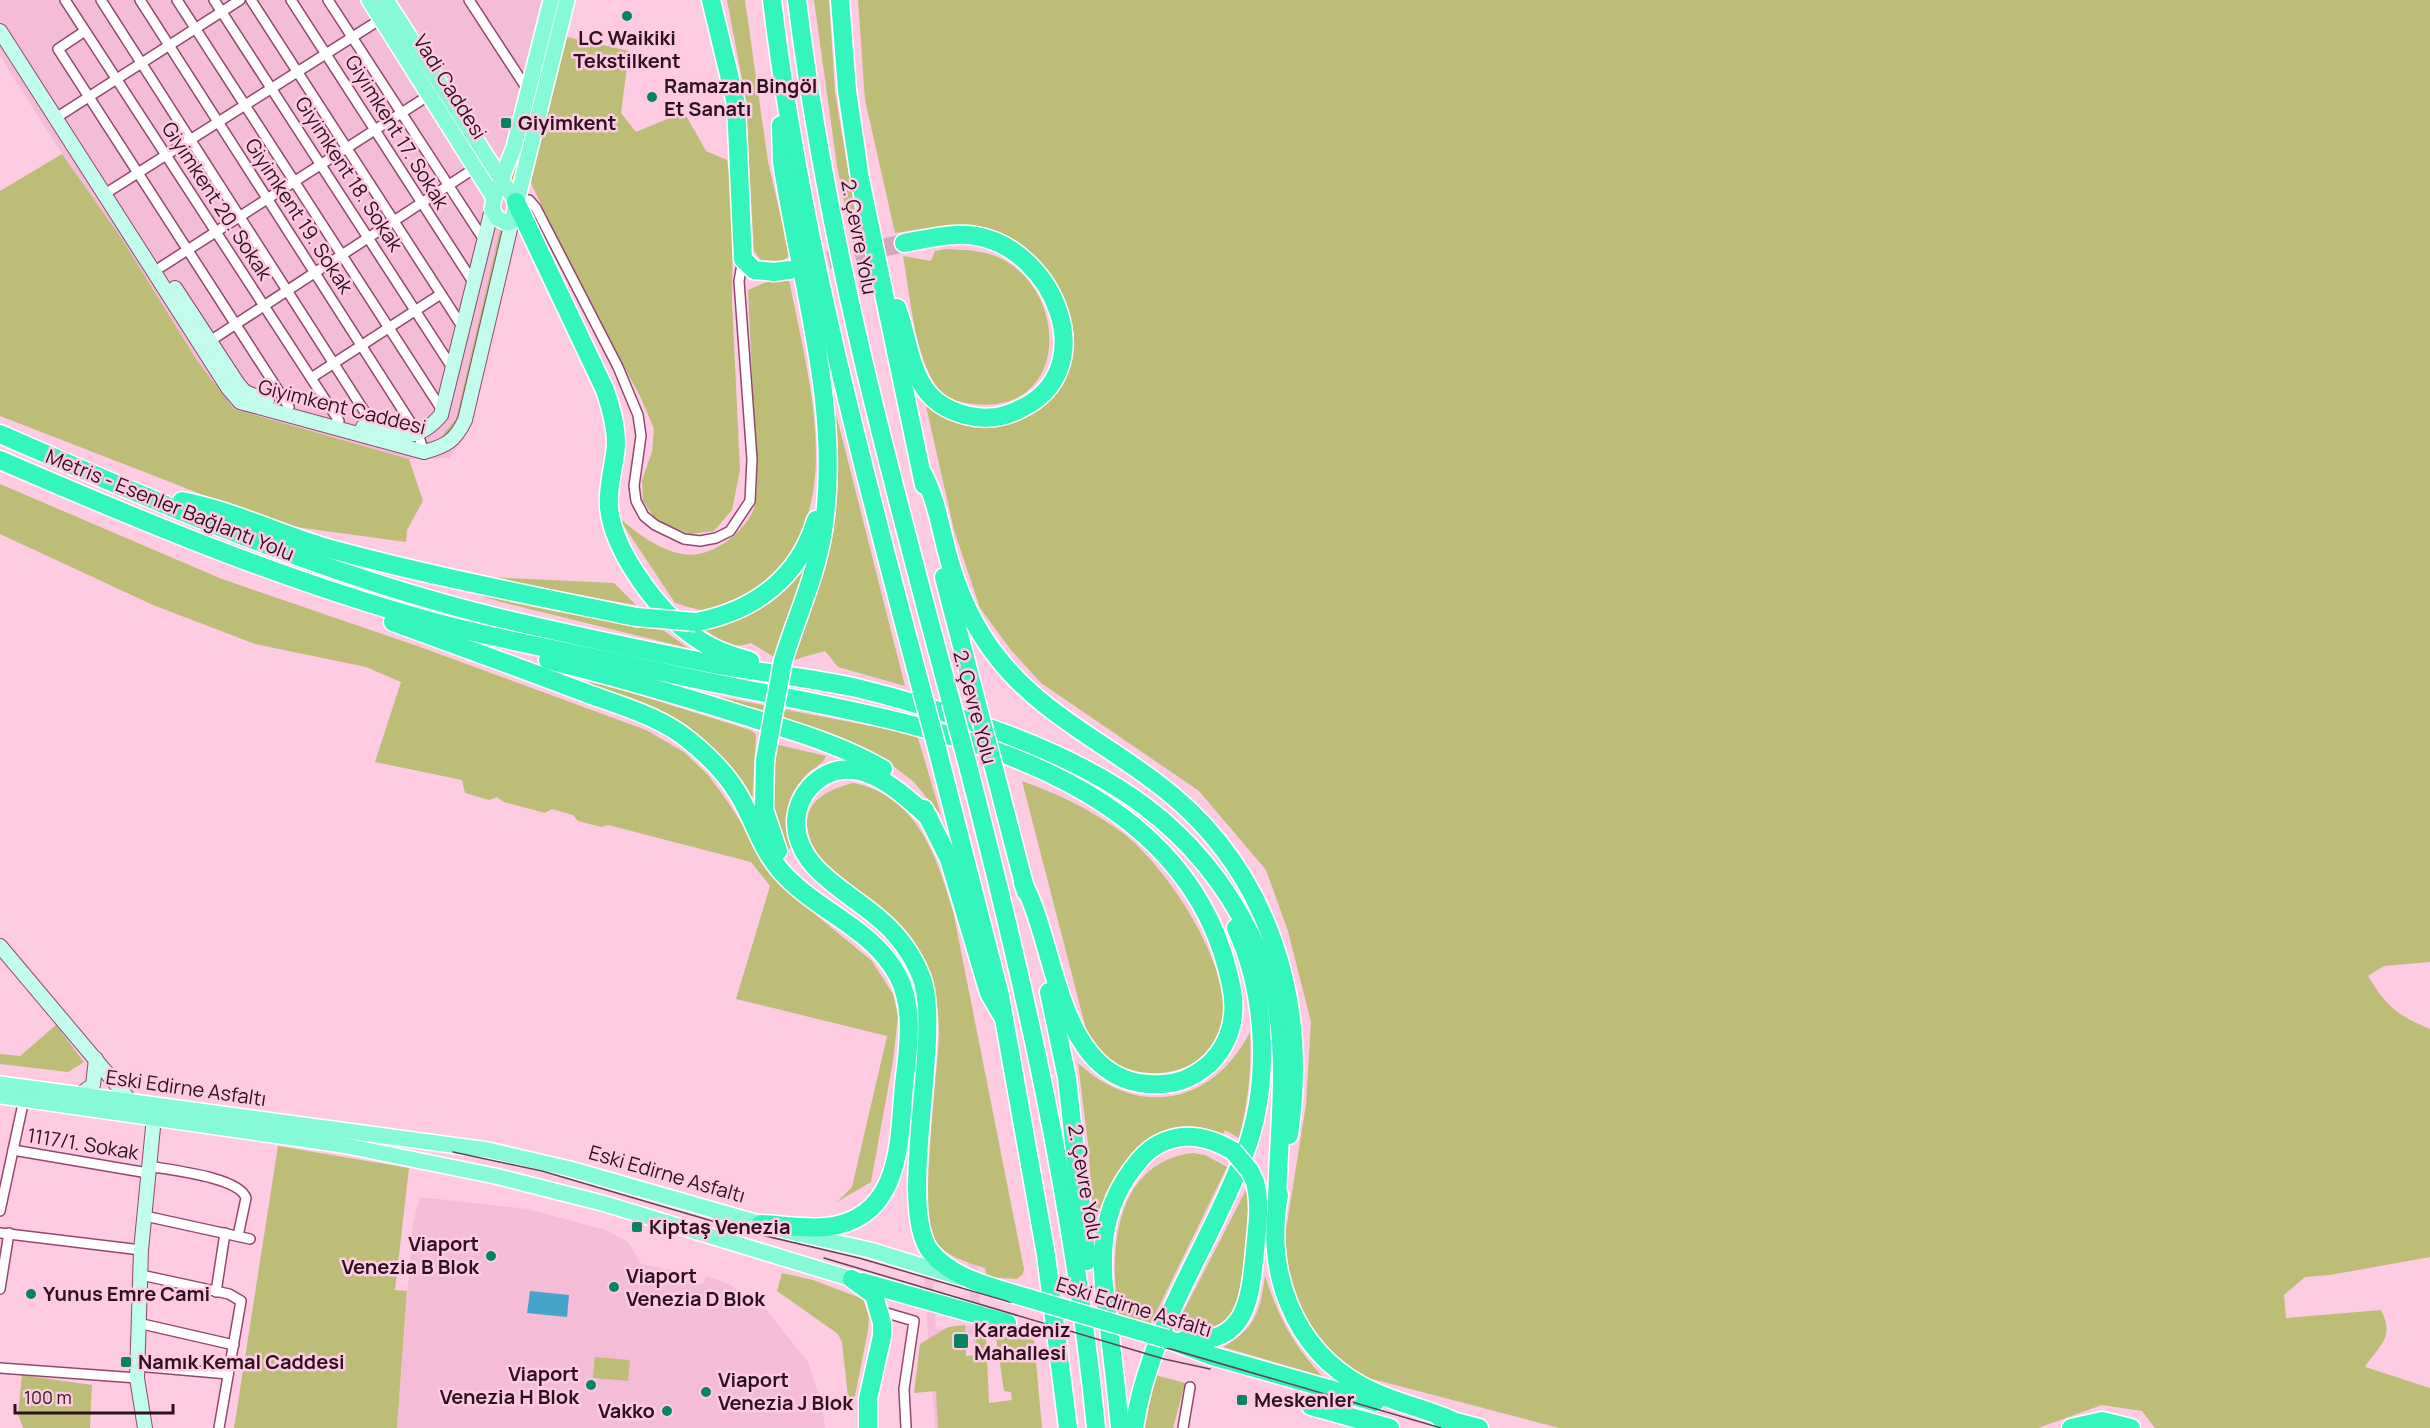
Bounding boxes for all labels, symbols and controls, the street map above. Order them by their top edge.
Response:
marker: LC Waikiki Tekstilkent [620,9,634,23]
place label: LC Waikiki Tekstilkent [573,24,681,74]
street label: Vadi Caddesi [408,29,493,144]
street label: Giyimkent 17. Sokak [339,50,456,215]
place label: Ramazan Bingöl Et Sanatı [664,72,817,122]
marker: Ramazan Bingöl Et Sanatı [645,90,659,104]
street label: Giyimkent 18. Sokak [289,91,410,257]
place label: Giyimkent [518,109,617,136]
street label: Giyimkent 20. Sokak [156,116,279,286]
marker: Giyimkent [499,116,513,130]
street label: Giyimkent 19. Sokak [239,133,360,299]
street label: 2. Çevre Yolu [835,177,884,297]
street label: Giyimkent Caddesi [255,373,429,440]
street label: Metris - Esenler Bağlantı Yolu [42,442,298,567]
street label: 2. Çevre Yolu [947,647,1004,767]
street label: Eski Edirne Asfaltı [104,1063,268,1112]
street label: 1117/1. Sokak [25,1121,142,1166]
street label: 2. Çevre Yolu [1062,1122,1109,1242]
street label: Eski Edirne Asfaltı [586,1138,749,1209]
place label: Kiptaş Venezia [649,1213,790,1240]
marker: Kiptaş Venezia [630,1220,644,1234]
place label: Viaport Venezia B Blok [341,1230,480,1280]
marker: Viaport Venezia B Blok [484,1249,498,1263]
place label: Viaport Venezia D Blok [626,1262,766,1312]
street label: Eski Edirne Asfaltı [1053,1270,1215,1343]
place label: Yunus Emre Cami [43,1280,210,1307]
marker: Viaport Venezia D Blok [607,1280,621,1294]
marker: Yunus Emre Cami [24,1287,38,1301]
place label: Karadeniz Mahallesi [974,1316,1071,1366]
marker: Karadeniz Mahallesi [952,1332,970,1350]
place label: Namık Kemal Caddesi [138,1348,345,1375]
marker: Namık Kemal Caddesi [119,1355,133,1369]
place label: Viaport Venezia H Blok [440,1360,580,1410]
place label: Viaport Venezia J Blok [718,1366,854,1416]
scale bar [15,1377,172,1415]
marker: Viaport Venezia H Blok [584,1378,598,1392]
text: 100 m [24,1385,72,1409]
marker: Viaport Venezia J Blok [699,1385,713,1399]
place label: Meskenler [1254,1386,1354,1413]
marker: Meskenler [1235,1393,1249,1407]
place label: Vakko [598,1397,655,1424]
marker: Vakko [660,1404,674,1418]

